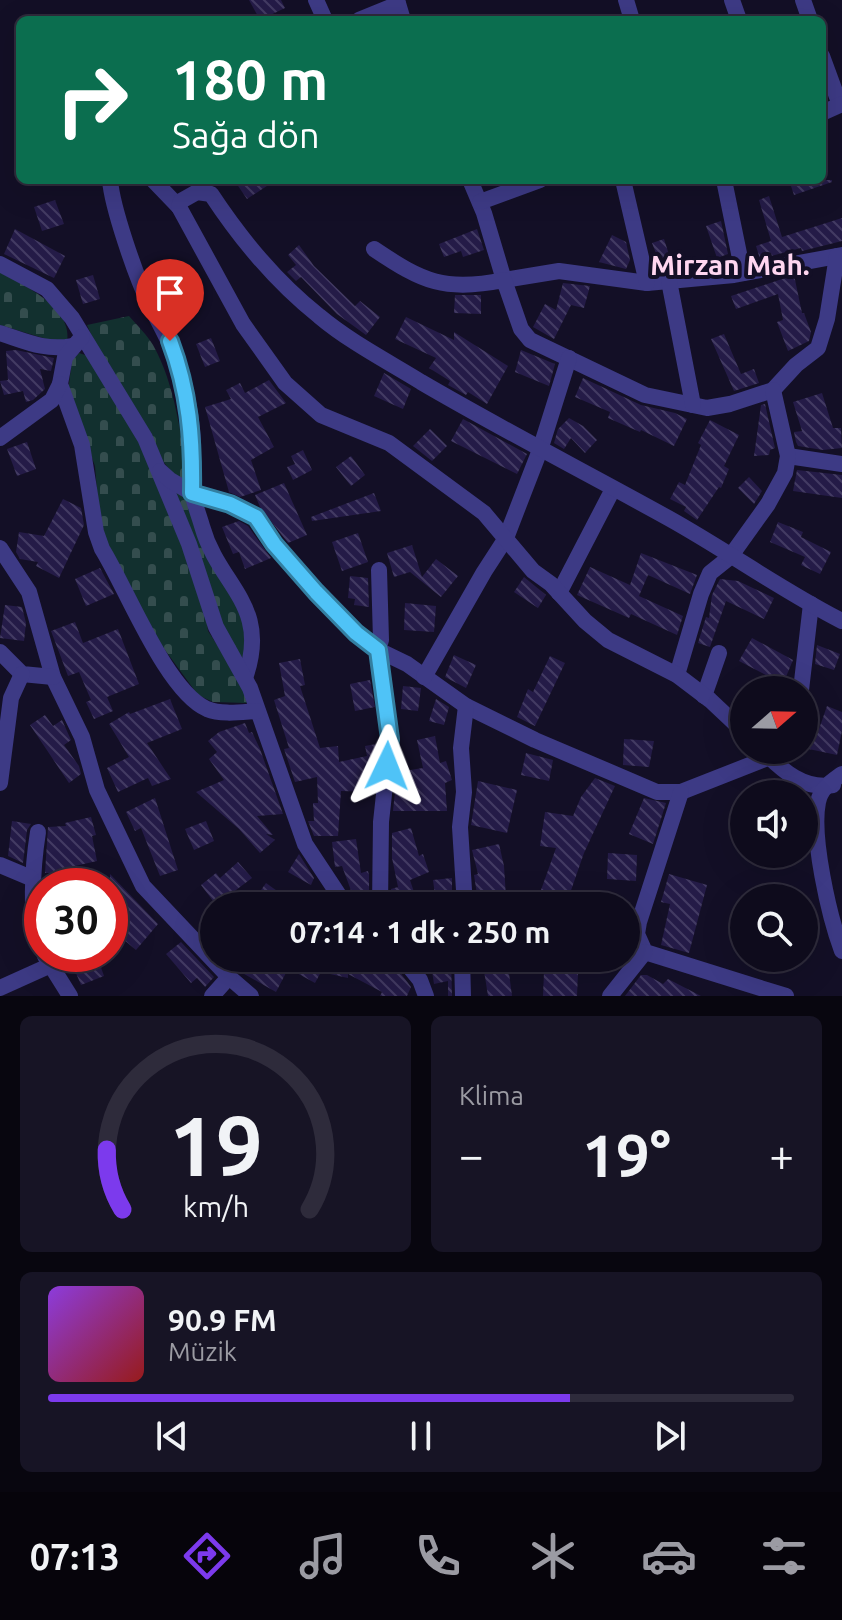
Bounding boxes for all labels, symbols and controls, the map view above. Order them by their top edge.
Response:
icon: right [40,48,144,152]
text: 180 m [172,48,328,111]
text: Sağa dön [172,114,320,155]
district label: Mirzan Mah. [650,249,810,280]
pin [136,259,204,341]
icon: arrive [148,271,192,315]
north arrow [730,676,818,764]
map controls [730,676,818,972]
position arrow [345,724,429,808]
button: sound [730,780,818,868]
speed limit sign: 30 [24,868,128,972]
button: search [730,884,818,972]
text: 07:14 · 1 dk · 250 m [290,915,550,949]
text: Klima [459,1081,524,1110]
text: 19 [169,1098,262,1192]
text: 19° [582,1121,671,1188]
text: − [459,1130,484,1179]
text: + [769,1130,794,1179]
text: km/h [183,1190,249,1222]
text: 90.9 FM [168,1303,277,1337]
text: Müzik [168,1337,237,1366]
icon: previous [150,1414,194,1458]
icon: pause [399,1414,443,1458]
icon: next [648,1414,692,1458]
icon: directions [179,1528,235,1584]
icon: music [295,1528,351,1584]
icon: phone [410,1528,466,1584]
icon: climate [525,1528,581,1584]
icon: car [641,1528,697,1584]
icon: filters [756,1528,812,1584]
text: 07:13 [30,1536,120,1577]

